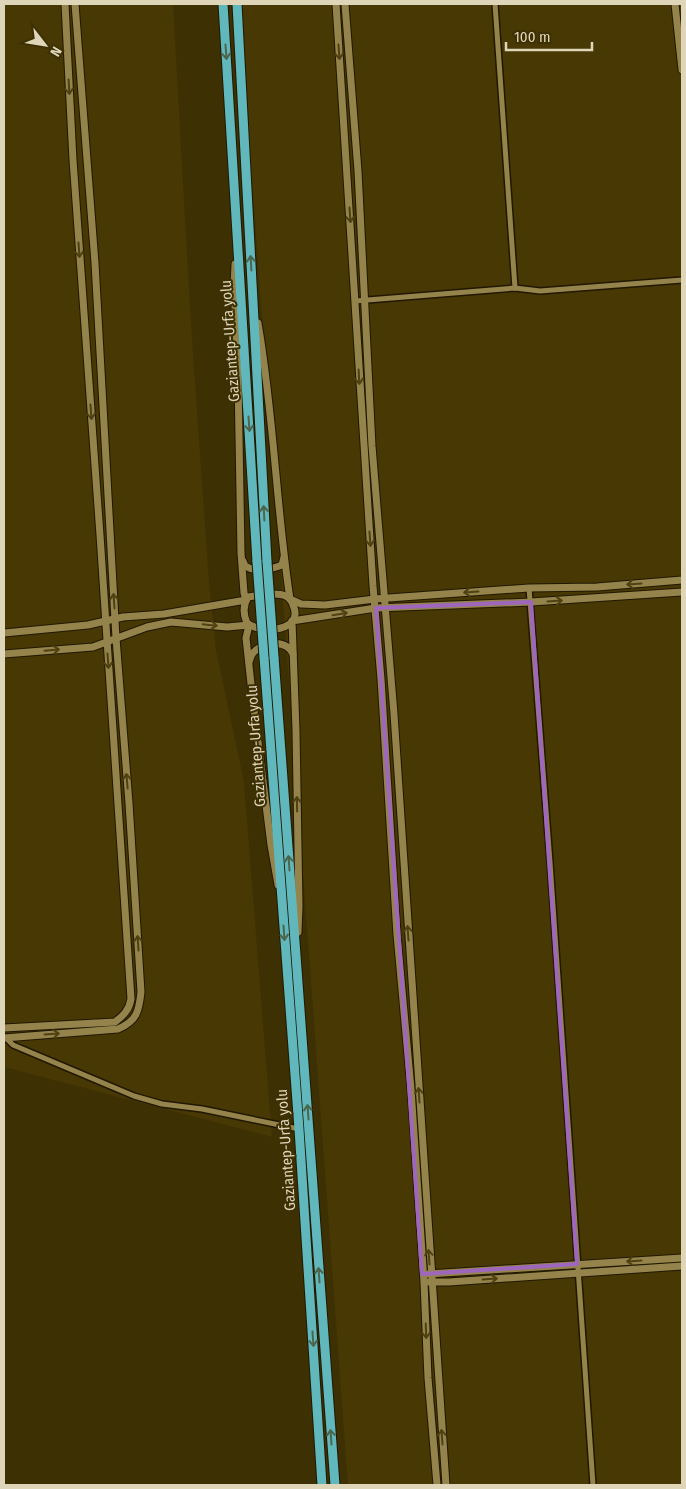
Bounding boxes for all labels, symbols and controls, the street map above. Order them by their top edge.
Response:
north arrow [20,20,70,70]
scale bar [506,20,592,52]
text: 100 m [514,28,551,46]
text: N [46,43,65,59]
one-way arrow [222,44,231,60]
one-way arrow [335,44,344,60]
one-way arrow [65,79,74,95]
one-way arrow [345,206,354,222]
one-way arrow [74,241,84,257]
one-way arrow [247,256,256,272]
street label: Gaziantep-Urfa yolu [217,279,243,403]
one-way arrow [355,368,364,384]
one-way arrow [86,403,95,419]
one-way arrow [244,416,254,432]
one-way arrow [260,505,269,521]
one-way arrow [365,531,374,547]
one-way arrow [626,579,642,589]
one-way arrow [464,587,480,597]
one-way arrow [110,594,119,610]
one-way arrow [546,596,562,605]
one-way arrow [332,608,348,618]
one-way arrow [202,621,218,630]
one-way arrow [44,645,60,655]
one-way arrow [104,653,113,669]
street label: Gaziantep-Urfa yolu [243,684,269,808]
one-way arrow [122,773,132,789]
one-way arrow [292,796,302,812]
one-way arrow [285,855,294,871]
one-way arrow [279,924,289,940]
one-way arrow [404,925,413,941]
one-way arrow [133,935,142,951]
one-way arrow [44,1030,60,1039]
one-way arrow [414,1087,423,1103]
street label: Gaziantep-Urfa yolu [273,1088,299,1212]
one-way arrow [303,1105,312,1121]
one-way arrow [425,1249,434,1265]
one-way arrow [626,1256,642,1265]
one-way arrow [315,1267,324,1283]
one-way arrow [481,1274,497,1283]
one-way arrow [421,1323,430,1339]
one-way arrow [308,1331,317,1347]
one-way arrow [327,1429,336,1445]
one-way arrow [438,1429,447,1445]

